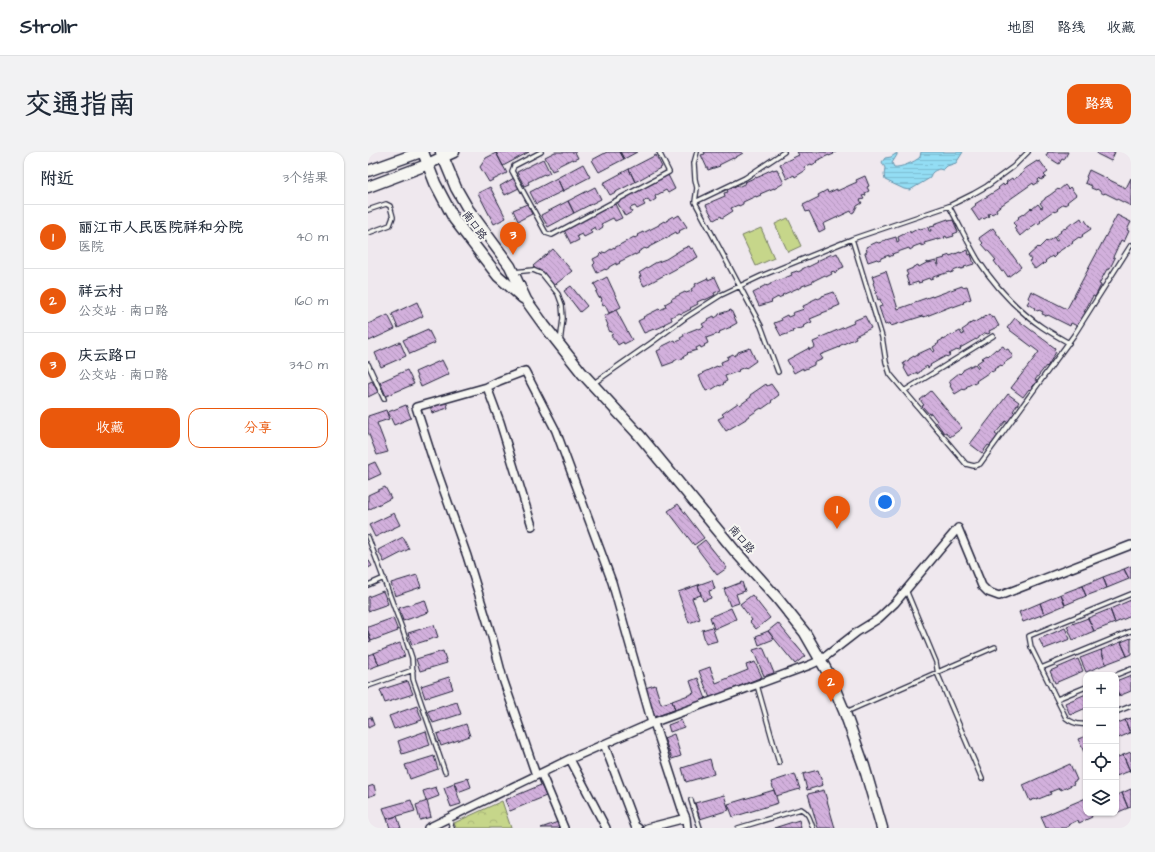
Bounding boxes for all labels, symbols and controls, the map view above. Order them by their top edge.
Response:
text: Strollr [20,14,78,41]
text: 地图 [1007,18,1035,38]
text: 路线 [1057,18,1085,38]
text: 收藏 [1107,18,1135,38]
button: 路线 [1067,84,1131,124]
text: 交通指南 [24,85,136,124]
text: 附近 [40,167,74,191]
text: 3个结果 [282,169,328,187]
street label: 南口路 [459,208,491,243]
text: 丽江市人民医院祥和分院 [78,217,243,238]
pin: 3 [500,222,526,255]
text: 1 [52,228,54,246]
text: 40 m [296,228,328,246]
text: 医院 [78,238,104,256]
text: 祥云村 [78,281,123,302]
text: 2 [49,292,57,310]
text: 160 m [295,292,328,310]
text: 公交站 · 南口路 [78,302,168,320]
text: 庆云路口 [78,345,138,366]
text: 3 [50,356,56,374]
text: 340 m [289,356,328,374]
text: 公交站 · 南口路 [78,366,168,384]
button: 收藏 [40,408,180,448]
button: 分享 [188,408,328,448]
your location [875,492,895,512]
pin: 1 [824,496,850,529]
street label: 南口路 [725,522,758,557]
pin: 2 [818,669,844,702]
map controls [1083,672,1119,816]
button: + [1083,672,1119,708]
button: − [1083,708,1119,744]
button: locate [1083,744,1119,780]
button: layers [1083,780,1119,816]

